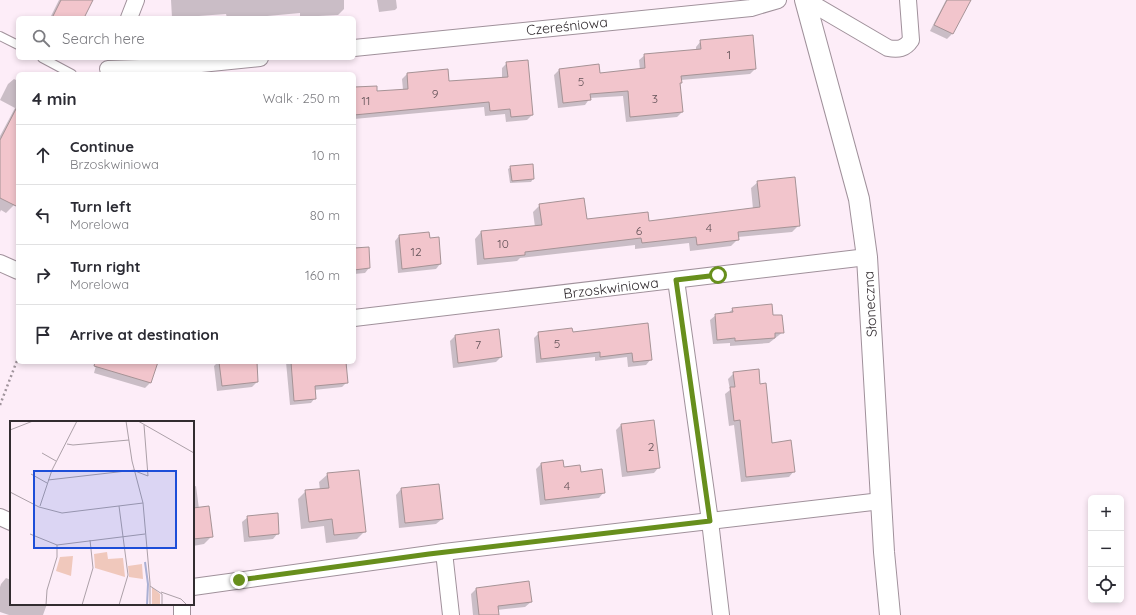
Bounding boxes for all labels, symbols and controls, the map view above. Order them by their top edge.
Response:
street label: Czereśniowa [525,13,609,39]
search box [16,16,356,60]
icon: search [30,27,52,49]
text: Search here [62,29,145,48]
house number: 1 [727,47,731,62]
house number: 5 [578,74,584,89]
house number: 9 [432,86,439,101]
text: 4 min [32,88,77,109]
text: Walk · 250 m [263,90,340,106]
house number: 3 [652,91,658,106]
house number: 11 [362,93,370,108]
text: Continue [70,137,134,156]
icon: ahead [32,144,54,166]
text: 10 m [312,147,340,163]
text: Brzoskwiniowa [70,156,159,172]
text: Turn left [70,197,132,216]
icon: left [32,204,54,226]
text: 80 m [310,207,340,223]
text: Morelowa [70,216,129,232]
house number: 4 [706,220,712,235]
house number: 6 [636,223,643,238]
house number: 10 [497,236,509,251]
house number: 12 [410,244,422,259]
text: Turn right [70,257,141,276]
icon: right [32,264,54,286]
route start [709,266,727,284]
text: 160 m [305,267,340,283]
street label: Słoneczna [859,271,881,337]
street label: Brzoskwiniowa [562,273,660,303]
text: Morelowa [70,276,129,292]
icon: arrive [32,324,54,346]
text: Arrive at destination [70,325,219,344]
house number: 5 [554,336,560,351]
house number: 7 [475,337,481,352]
inset map [10,421,194,605]
house number: 2 [648,439,655,454]
house number: 4 [564,478,570,493]
map controls [1088,495,1124,603]
button: + [1088,495,1124,531]
button: − [1088,531,1124,567]
button: locate [1088,567,1124,603]
route end [230,571,248,589]

